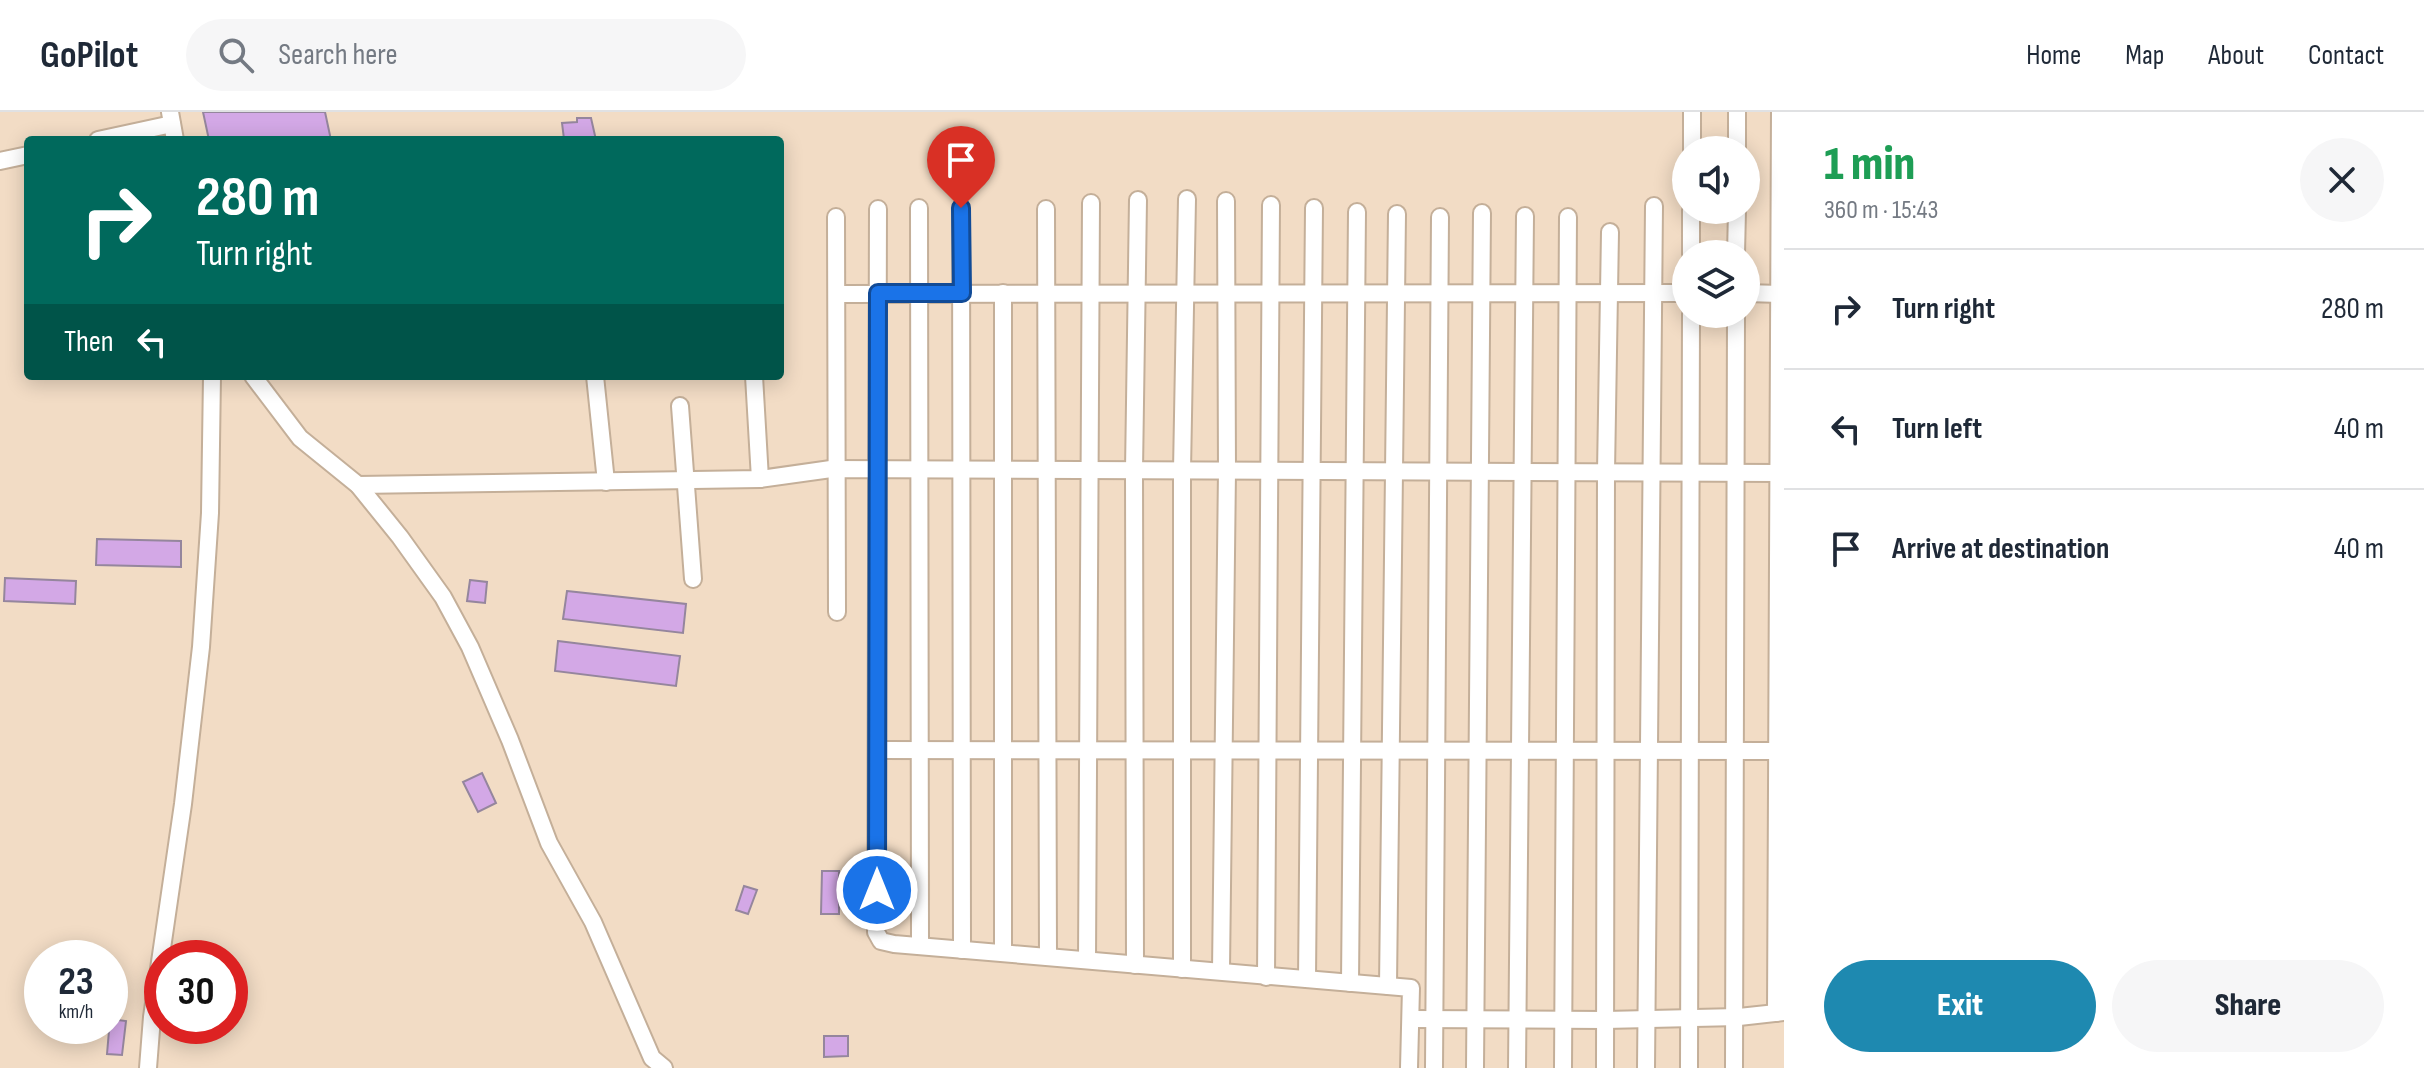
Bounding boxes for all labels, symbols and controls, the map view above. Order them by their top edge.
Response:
search box [186,19,746,91]
text: GoPilot [40,33,138,78]
icon: search [214,33,258,77]
text: Search here [278,37,398,73]
text: Home [2026,39,2081,72]
text: Map [2125,39,2164,72]
text: About [2208,39,2264,72]
text: Contact [2308,39,2384,72]
pin [927,126,995,208]
map controls [1672,136,1760,328]
button: sound [1672,136,1760,224]
text: 1 min [1824,136,1915,193]
icon: arrive [939,138,983,182]
button: close [2300,138,2384,222]
text: 280 m [196,165,319,232]
icon: right [64,168,168,272]
text: 360 m · 15:43 [1824,195,1938,226]
text: Turn right [196,233,313,276]
button: layers [1672,240,1760,328]
icon: right [1824,287,1868,331]
text: Turn right [1892,291,1995,327]
text: 280 m [2321,291,2384,327]
icon: left [130,320,174,364]
text: Then [64,324,114,360]
icon: left [1824,407,1868,451]
text: Turn left [1892,411,1982,447]
text: 40 m [2334,411,2384,447]
icon: arrive [1824,527,1868,571]
text: Arrive at destination [1892,531,2109,567]
text: 40 m [2334,531,2384,567]
position arrow [835,848,919,932]
speed limit sign: 30 [144,940,248,1044]
text: 23 [58,958,94,1006]
button: Exit [1824,960,2096,1052]
button: Share [2112,960,2384,1052]
text: km/h [59,1000,93,1024]

